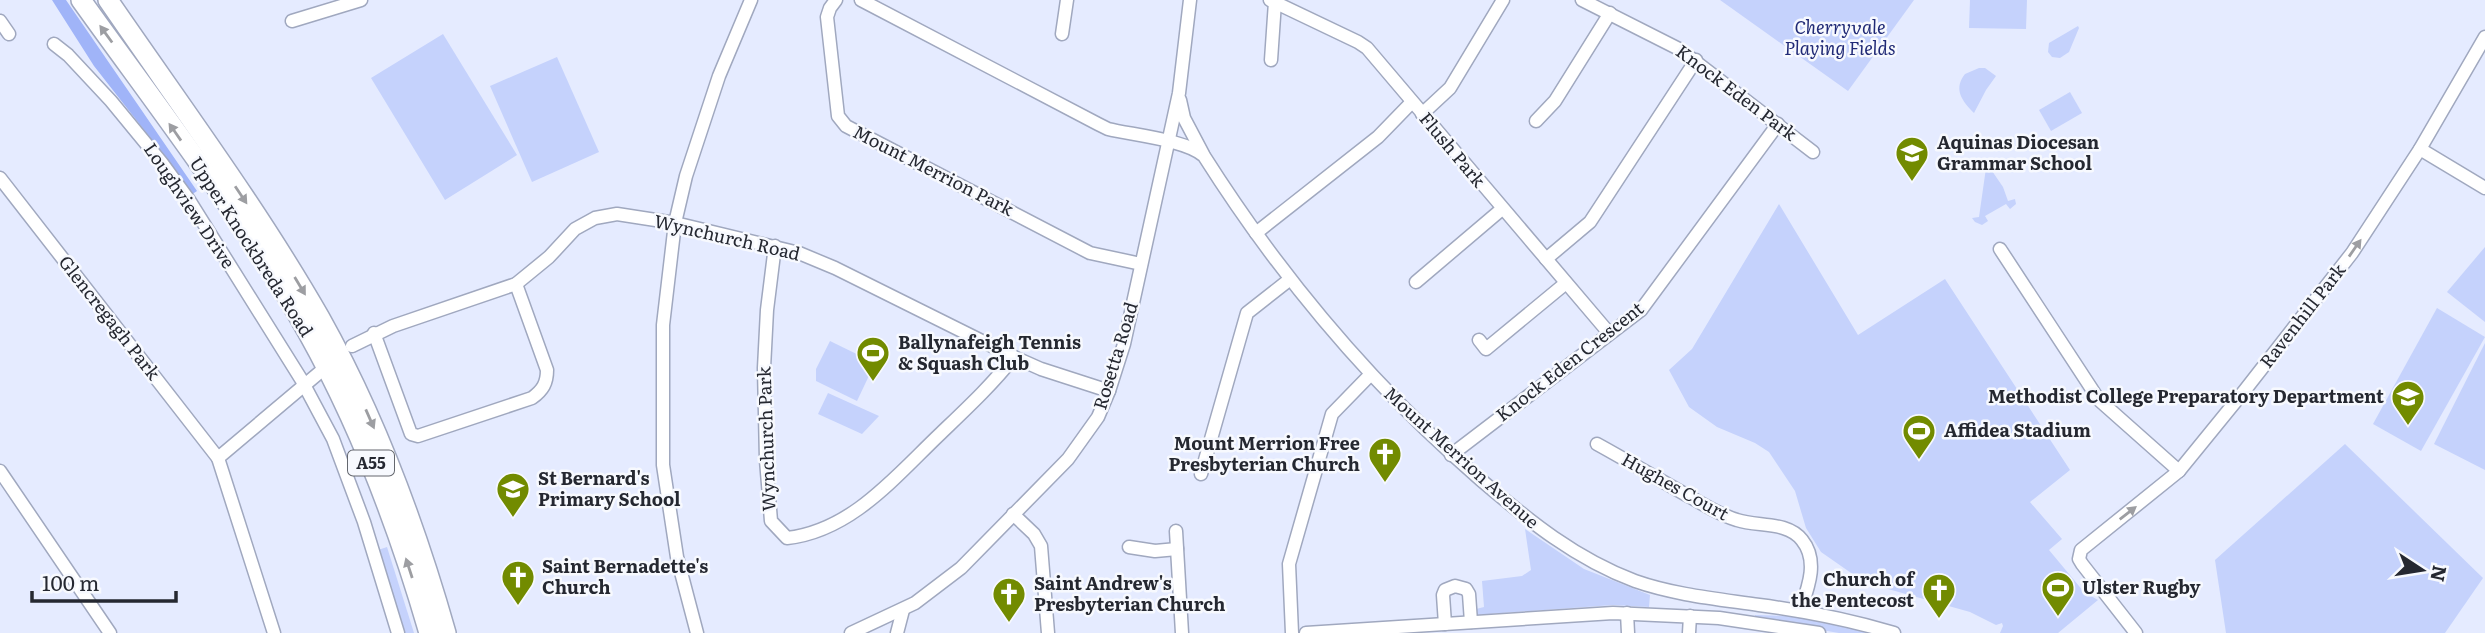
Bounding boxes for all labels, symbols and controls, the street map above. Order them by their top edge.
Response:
park label: Cherryvale Playing Fields [1784,13,1896,61]
one-way arrow [99,25,113,43]
street label: Knock Eden Park [1671,37,1804,147]
street label: Flush Park [1414,105,1493,193]
street label: Mount Merrion Park [849,117,1020,222]
one-way arrow [168,123,182,141]
place label: Aquinas Diocesan Grammar School [1937,128,2100,176]
school or university icon: Aquinas Diocesan Grammar School [1893,134,1931,183]
street label: Loughview Drive [138,137,242,273]
street label: Upper Knockbreda Road [184,151,321,341]
one-way arrow [234,186,248,204]
street label: Wynchurch Road [652,207,803,266]
one-way arrow [2348,239,2361,258]
street label: Glencregagh Park [53,249,168,386]
street label: Ravenhill Park [2252,256,2352,373]
one-way arrow [294,277,307,296]
street label: Knock Eden Crescent [1489,294,1649,427]
street label: Rosetta Road [1085,298,1144,413]
place label: Ballynafeigh Tennis & Squash Club [898,328,1081,376]
sports icon: Ballynafeigh Tennis & Squash Club [854,334,892,383]
street label: Wynchurch Park [749,365,782,512]
school or university icon: Methodist College Preparatory Department [2389,378,2427,427]
street label: Mount Merrion Avenue [1378,380,1546,534]
place label: Methodist College Preparatory Department [1988,382,2384,409]
one-way arrow [364,409,376,429]
sports icon: Affidea Stadium [1900,412,1938,461]
place label: Affidea Stadium [1944,416,2091,443]
place label: Mount Merrion Free Presbyterian Church [1169,429,1360,477]
church icon: Mount Merrion Free Presbyterian Church [1366,435,1404,484]
street label: Hughes Court [1617,445,1735,527]
road number: A55 [348,450,394,476]
place label: St Bernard's Primary School [538,464,681,512]
school or university icon: St Bernard's Primary School [494,470,532,519]
one-way arrow [2119,507,2137,521]
north arrow [2387,535,2457,605]
place label: Saint Bernadette's Church [542,552,708,600]
one-way arrow [403,557,414,578]
church icon: Saint Bernadette's Church [499,558,537,607]
scale bar [32,560,175,604]
text: N [2424,563,2455,585]
place label: Church of the Pentecost [1791,565,1916,613]
text: 100 m [42,566,99,597]
place label: Saint Andrew's Presbyterian Church [1034,569,1225,617]
sports icon: Ulster Rugby [2039,569,2077,618]
church icon: Church of the Pentecost [1920,571,1958,620]
place label: Ulster Rugby [2082,573,2201,600]
church icon: Saint Andrew's Presbyterian Church [990,575,1028,624]

